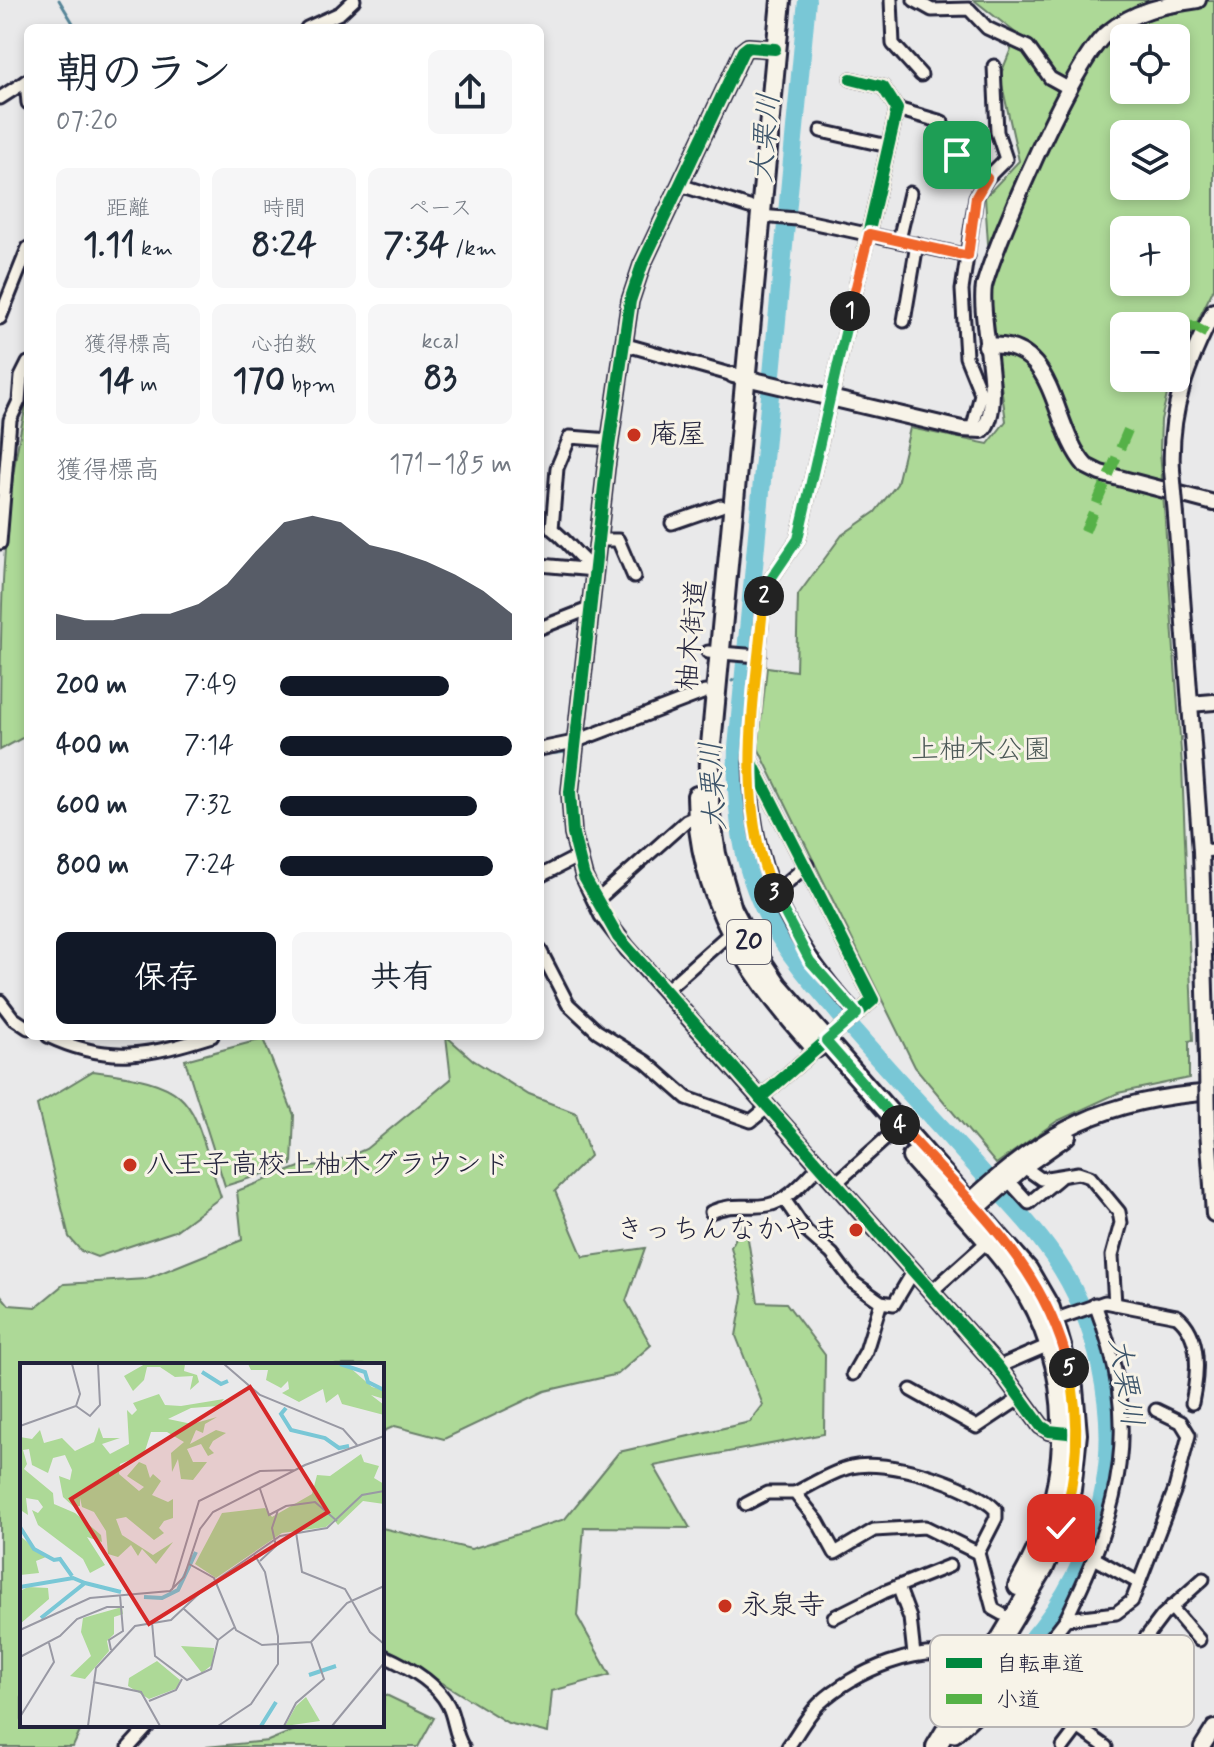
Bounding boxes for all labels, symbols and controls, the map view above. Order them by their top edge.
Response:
map controls [1110,24,1190,392]
button: locate [1110,24,1190,104]
text: 朝のラン [56,46,232,104]
button: share [428,50,512,134]
water label: 大栗川 [743,91,789,185]
text: 07:20 [56,105,118,139]
button: layers [1110,120,1190,200]
pin [923,121,991,189]
icon: arrive [935,133,979,177]
text: 距離 [106,195,150,223]
text: 時間 [262,195,306,223]
text: ペース [408,195,472,223]
button: + [1110,216,1190,296]
text: 1.11 [83,223,135,268]
text: 8:24 [251,223,317,268]
text: 7:34 [383,223,449,268]
text: km [135,235,173,263]
text: /km [449,235,497,263]
pin: 1 [830,291,870,331]
text: 1 [845,297,855,325]
button: − [1110,312,1190,392]
text: kcal [422,328,458,356]
text: 獲得標高 [84,331,172,359]
text: 心拍数 [251,331,317,359]
text: 83 [423,356,457,401]
text: 14 [98,359,134,404]
text: 170 [233,359,285,404]
text: m [134,371,158,399]
text: bpm [285,371,335,399]
place label: 庵屋 [650,417,706,454]
marker: 庵屋 [625,426,643,444]
text: 171–185 m [389,448,512,482]
text: 獲得標高 [56,454,160,488]
pin: 2 [744,576,784,616]
street label: 柚木街道 [670,578,716,692]
text: 2 [759,582,769,610]
text: 200 m [56,669,127,703]
text: 7:49 [184,669,237,703]
text: 400 m [56,729,129,763]
text: 7:14 [184,729,234,763]
park label: 上柚木公園 [911,732,1051,769]
water label: 大栗川 [692,740,736,832]
text: 600 m [56,789,128,823]
text: 7:32 [184,789,232,823]
text: 800 m [56,849,129,883]
text: 7:24 [184,849,235,883]
pin: 3 [754,873,794,913]
text: 3 [769,879,779,907]
road number: 20 [727,920,771,964]
button: 保存 [56,932,276,1024]
button: 共有 [292,932,512,1024]
pin: 4 [880,1105,920,1145]
text: 4 [894,1111,906,1139]
place label: 八王子高校上柚木グラウンド [146,1147,510,1184]
marker: 八王子高校上柚木グラウンド [121,1156,139,1174]
place label: きっちんなかやま [616,1212,840,1249]
marker: きっちんなかやま [847,1221,865,1239]
water label: 大栗川 [1099,1335,1151,1429]
pin: 5 [1049,1348,1089,1388]
text: 5 [1062,1354,1076,1382]
inset map [20,1363,384,1727]
pin [1027,1494,1095,1562]
icon: check [1039,1506,1083,1550]
place label: 永泉寺 [741,1588,825,1625]
marker: 永泉寺 [716,1597,734,1615]
legend [930,1635,1194,1727]
text: 自転車道 [996,1651,1084,1679]
text: 小道 [996,1687,1040,1715]

